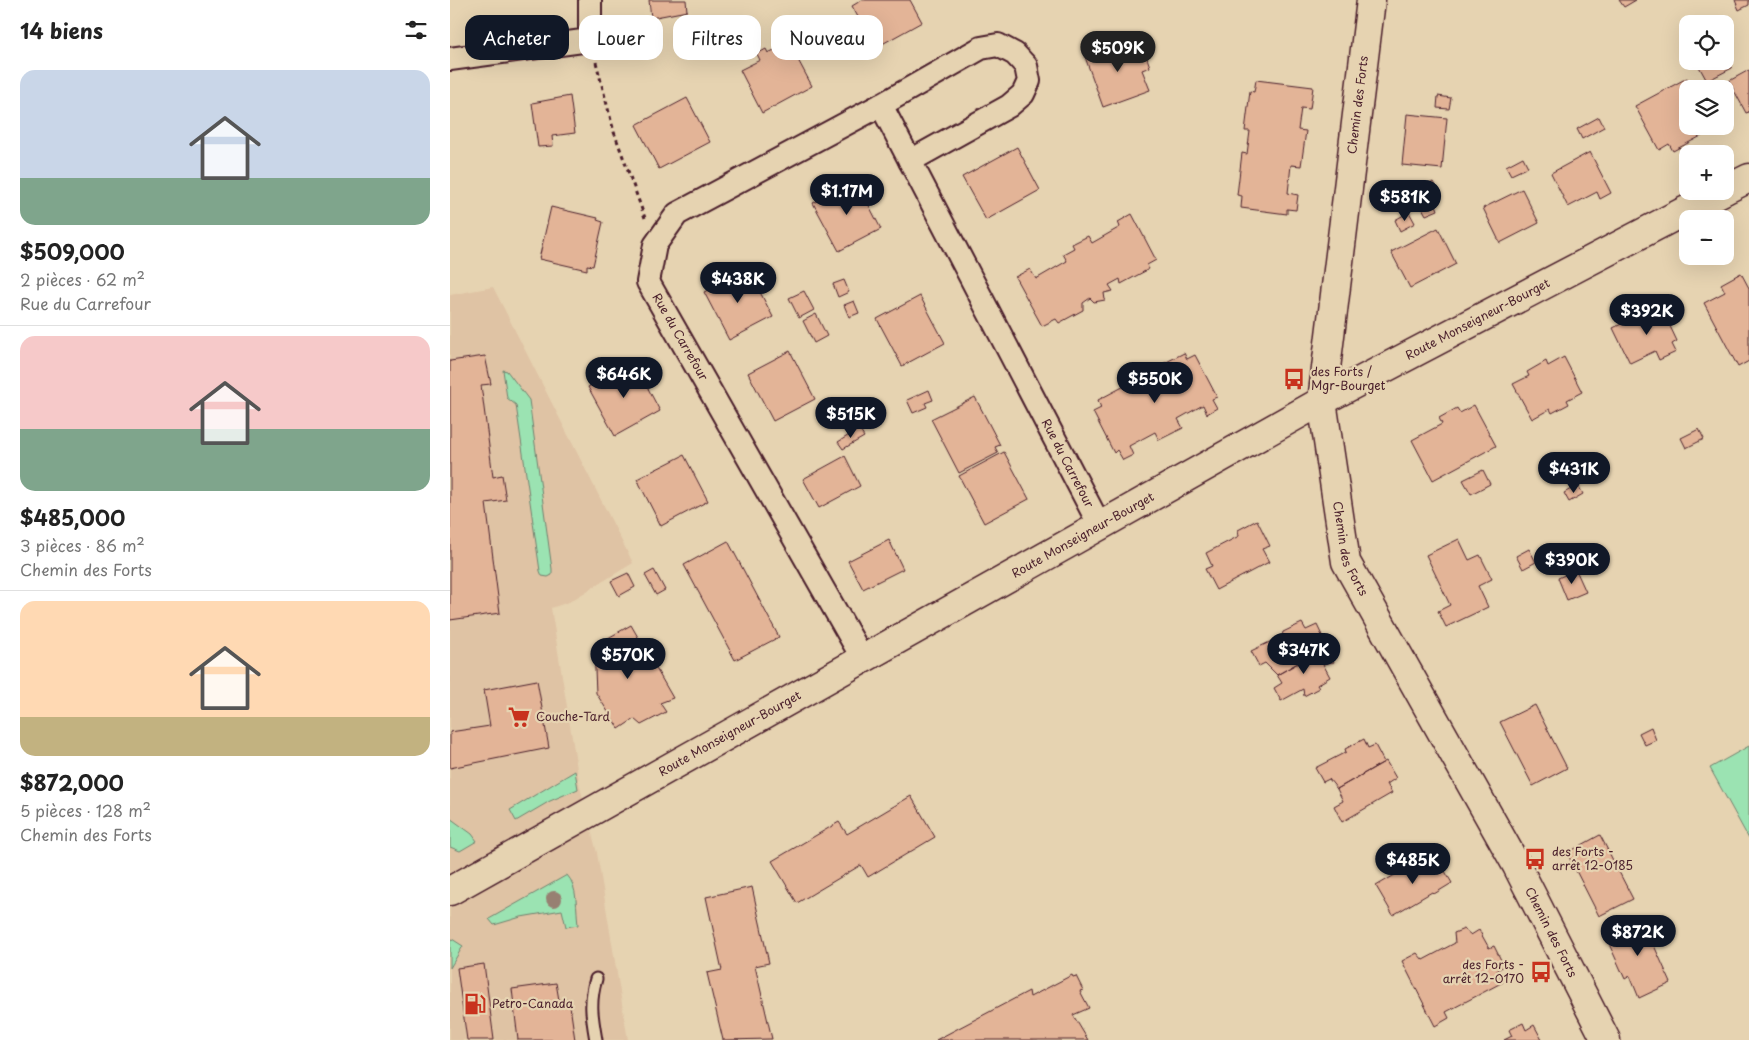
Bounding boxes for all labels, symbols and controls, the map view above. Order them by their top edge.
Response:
text: 14 biens [20,14,103,46]
chip: Acheter [465,15,569,60]
chip: Louer [579,15,663,60]
chip: Filtres [673,15,761,60]
chip: Nouveau [771,15,883,60]
map controls [1679,15,1734,265]
button: locate [1679,15,1734,70]
icon: filters [402,16,430,44]
pin: $509K [1083,30,1153,73]
text: $509K [1091,35,1145,59]
street label: Chemin des Forts [1342,54,1372,155]
button: layers [1679,80,1734,135]
icon: home [180,103,270,193]
button: + [1679,145,1734,200]
pin: $1.17M [806,174,888,216]
text: $1.17M [821,178,873,202]
pin: $581K [1370,180,1440,222]
text: $581K [1380,184,1430,208]
button: − [1679,210,1734,265]
text: $509,000 [20,235,125,267]
pin: $438K [703,262,773,304]
text: $438K [711,266,765,290]
text: 2 pièces · 62 m² [20,267,145,291]
street label: Route Monseigneur-Bourget [1402,273,1553,364]
street label: Rue du Carrefour [649,289,713,384]
text: Rue du Carrefour [20,291,151,315]
pin: $392K [1612,294,1682,336]
text: $392K [1621,298,1674,322]
pin: $646K [589,356,659,399]
text: $646K [597,361,651,385]
pin: $550K [1120,362,1190,404]
place label: des Forts / Mgr-Bourget [1311,362,1386,394]
text: $550K [1128,366,1182,390]
bus stop icon: des Forts / Mgr-Bourget [1281,366,1307,392]
icon: home [180,368,270,458]
pin: $515K [816,396,886,439]
text: $515K [826,401,876,425]
street label: Rue du Carrefour [1038,415,1099,511]
pin: $431K [1539,452,1609,494]
text: $431K [1549,456,1599,480]
street label: Route Monseigneur-Bourget [1008,487,1157,582]
street label: Chemin des Forts [1329,500,1373,599]
text: $485,000 [20,501,125,533]
text: 3 pièces · 86 m² [20,533,145,557]
pin: $390K [1537,542,1607,585]
text: $390K [1545,547,1599,571]
text: Chemin des Forts [20,557,152,581]
pin: $347K [1269,632,1339,675]
icon: home [180,633,270,723]
text: $347K [1278,637,1330,661]
pin: $570K [593,638,663,680]
text: $570K [601,642,655,666]
street label: Route Monseigneur-Bourget [655,686,804,780]
supermarket icon: Couche-Tard [506,704,532,730]
place label: Couche-Tard [536,707,611,725]
text: $872,000 [20,766,124,798]
text: 5 pièces · 128 m² [20,798,151,822]
text: Chemin des Forts [20,822,152,846]
pin: $485K [1378,842,1448,885]
place label: des Forts - arrêt 12-0185 [1552,842,1633,874]
bus stop icon: des Forts - arrêt 12-0185 [1522,846,1548,872]
text: $485K [1386,847,1440,871]
street label: Chemin des Forts [1521,884,1583,980]
pin: $872K [1603,914,1673,957]
text: $872K [1612,919,1664,943]
place label: des Forts - arrêt 12-0170 [1443,955,1524,987]
bus stop icon: des Forts - arrêt 12-0170 [1528,959,1554,985]
fuel station icon: Petro-Canada [462,991,488,1017]
place label: Petro-Canada [492,994,574,1012]

